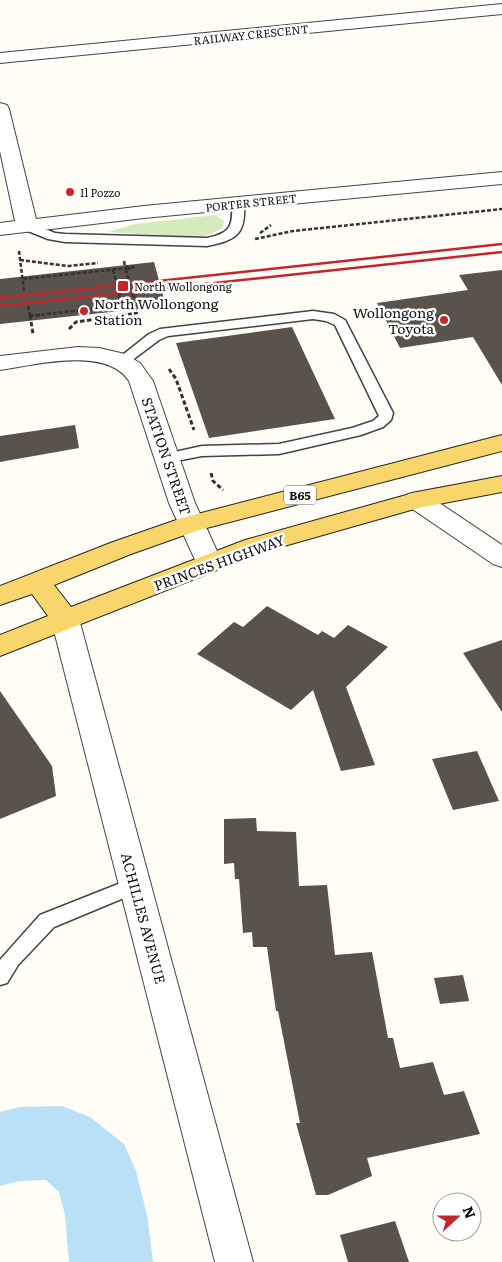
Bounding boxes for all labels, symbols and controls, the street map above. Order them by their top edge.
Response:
street label: RAILWAY CRESCENT [193,20,309,48]
place label: Il Pozzo [80,184,121,200]
marker: Il Pozzo [64,186,76,198]
street label: PORTER STREET [205,189,297,215]
place label: North Wollongong [134,278,233,294]
marker: North Wollongong [116,279,130,293]
place label: North Wollongong Station [94,293,219,329]
place label: Wollongong Toyota [353,302,434,338]
marker: North Wollongong Station [78,305,90,317]
marker: Wollongong Toyota [438,314,450,326]
street label: STATION STREET [137,394,197,518]
road number: B65 [284,486,316,504]
street label: PRINCES HIGHWAY [151,529,287,595]
street label: ACHILLES AVENUE [117,850,171,986]
north arrow [432,1192,482,1242]
text: N [459,1203,482,1221]

